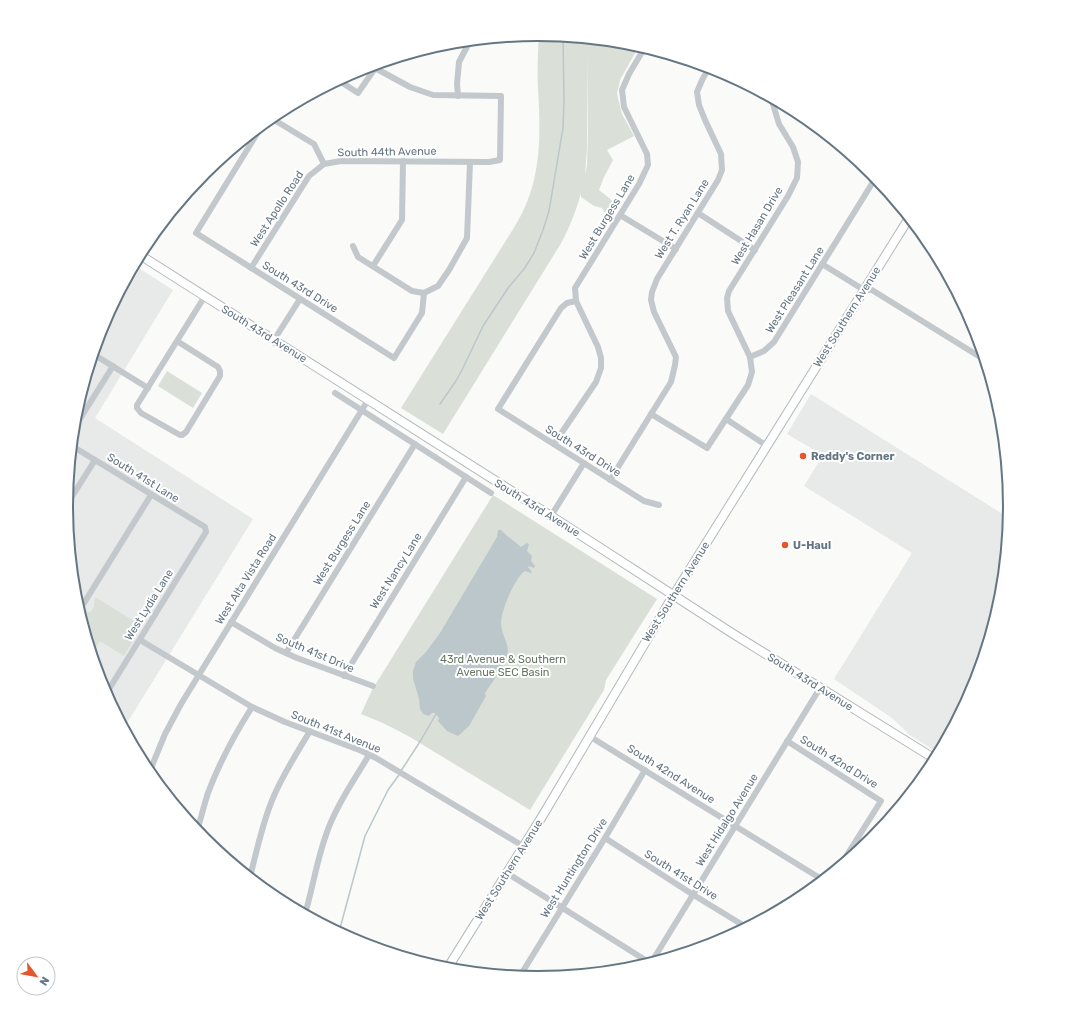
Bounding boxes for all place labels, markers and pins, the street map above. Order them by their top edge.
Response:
place label: Reddy's Corner [811,450,894,463]
marker: Reddy's Corner [798,451,808,461]
place label: U-Haul [793,539,831,552]
marker: U-Haul [780,540,790,550]

